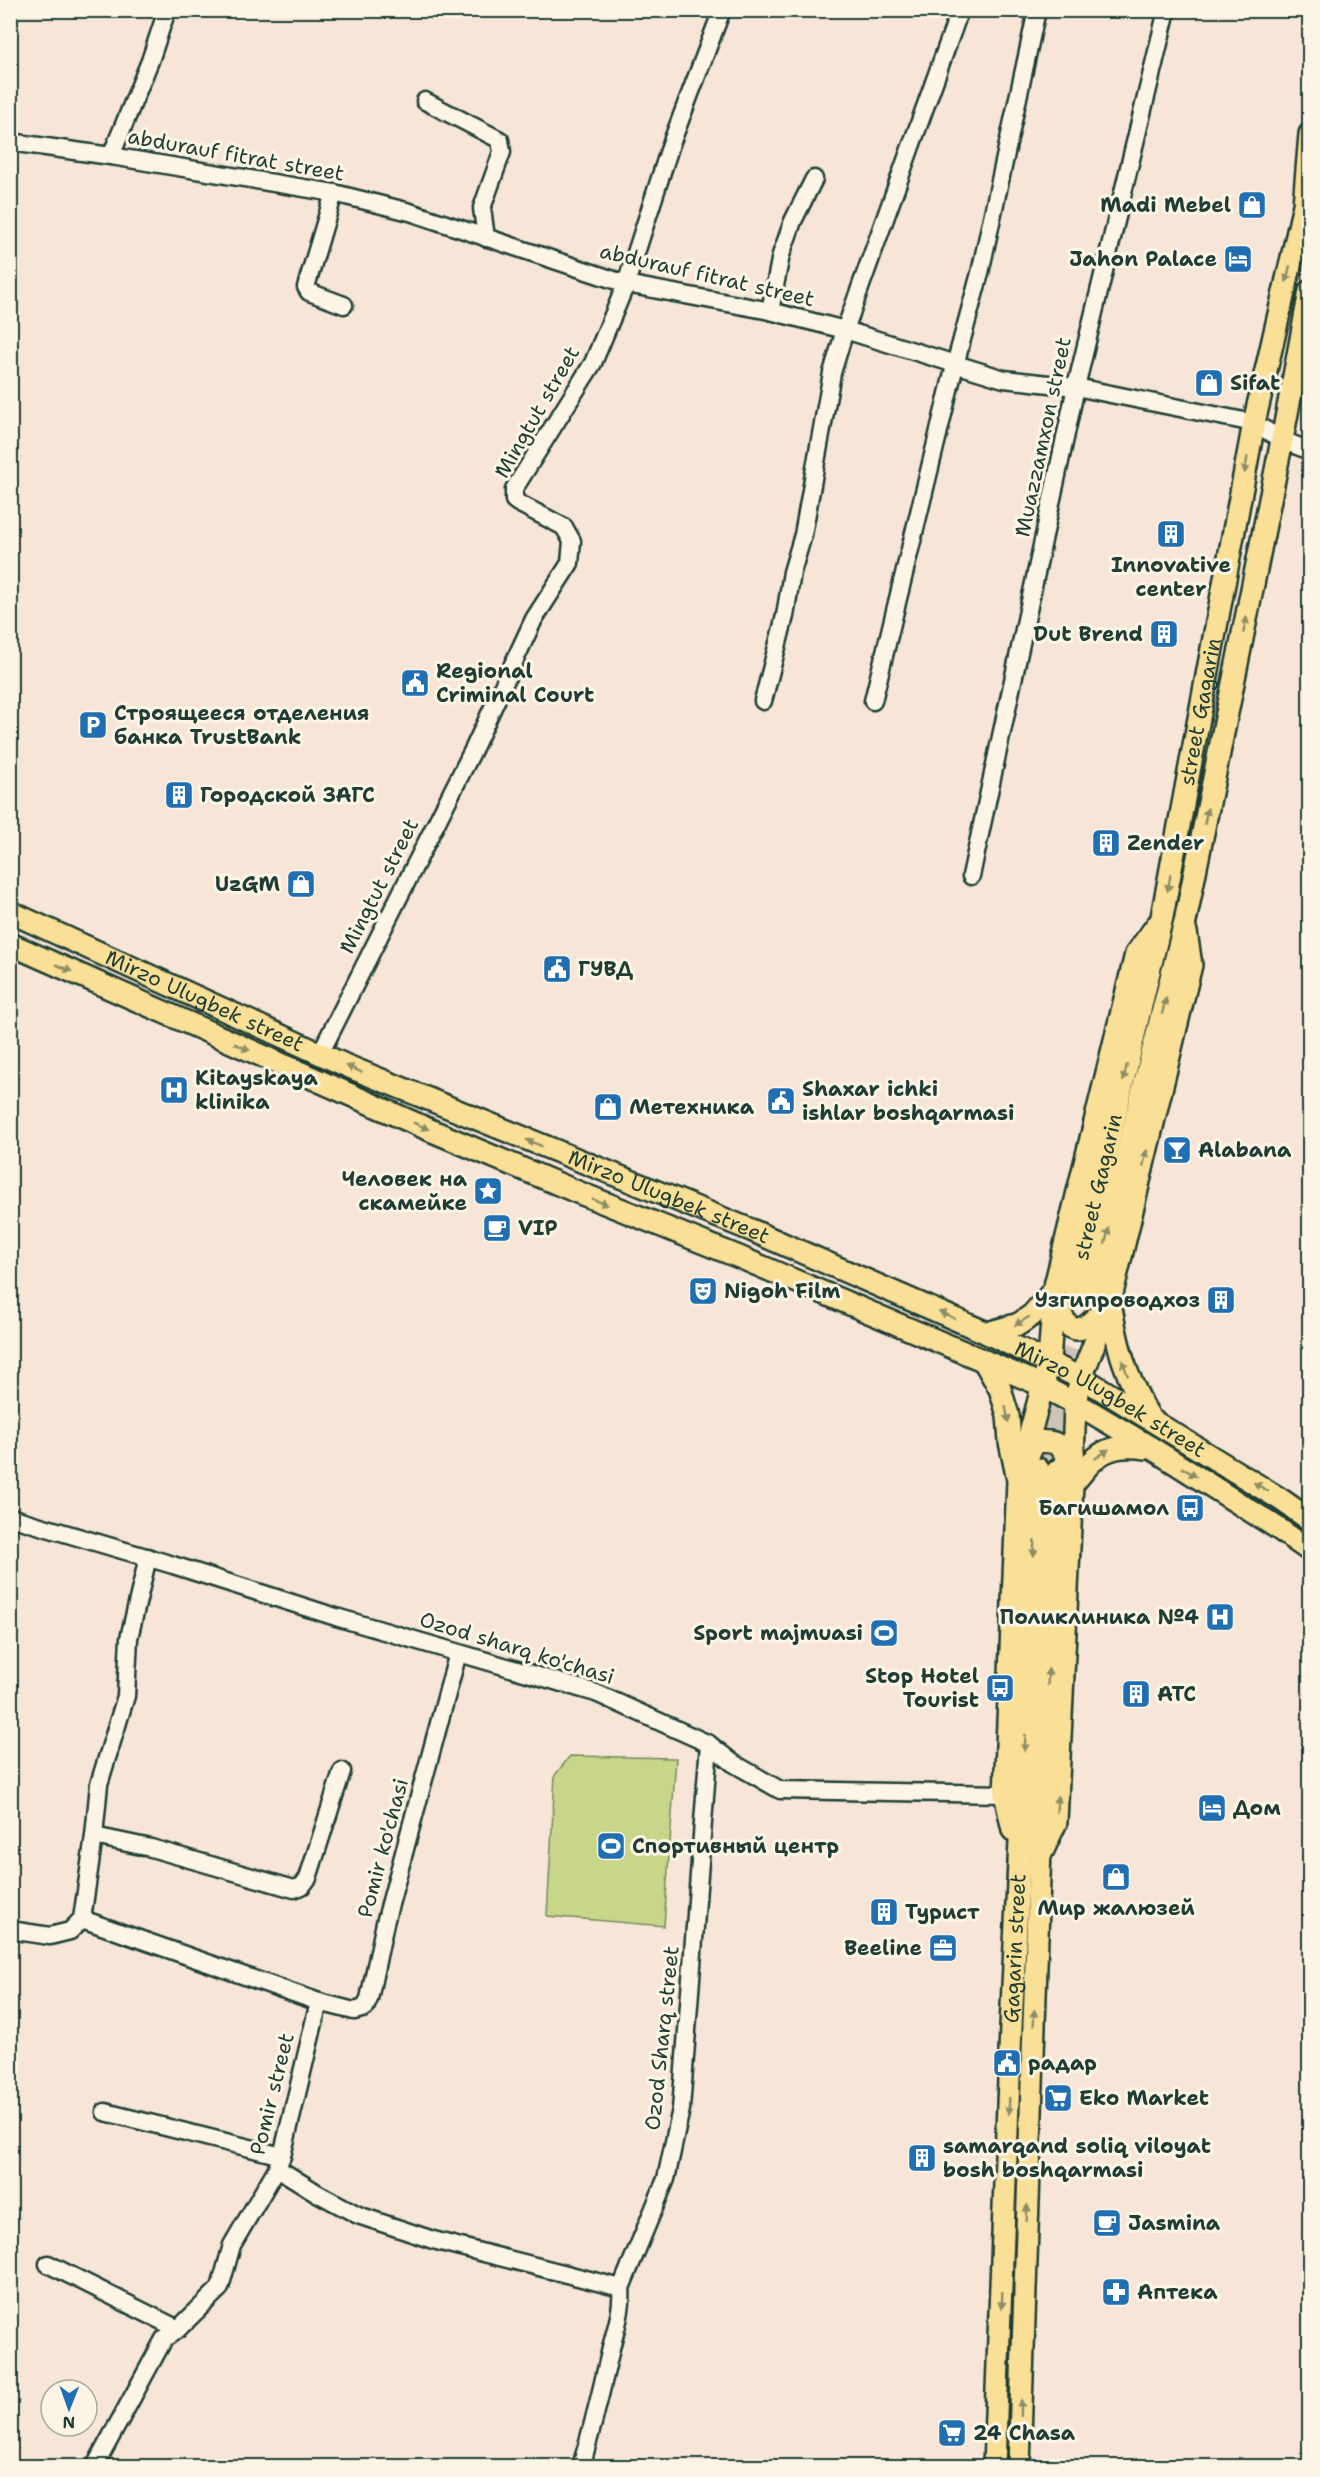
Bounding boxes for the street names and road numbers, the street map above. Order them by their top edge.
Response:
street label: abdurauf fitrat street [126,122,346,188]
street label: abdurauf fitrat street [597,237,817,313]
street label: Muazzamxon street [1008,334,1078,540]
street label: Mingtut street [488,341,586,483]
street label: street Gagarin [1173,636,1228,788]
street label: Mingtut street [333,813,425,959]
street label: Mirzo Ulugbek street [101,943,308,1058]
street label: street Gagarin [1067,1111,1129,1263]
street label: Mirzo Ulugbek street [564,1143,774,1250]
street label: Mirzo Ulugbek street [1010,1334,1211,1464]
street label: Ozod sharq ko'chasi [416,1605,618,1691]
street label: Pomir ko'chasi [351,1775,415,1921]
street label: Gagarin street [997,1873,1032,2024]
street label: Ozod Sharq street [638,1944,686,2132]
street label: Pomir street [243,2030,301,2158]

